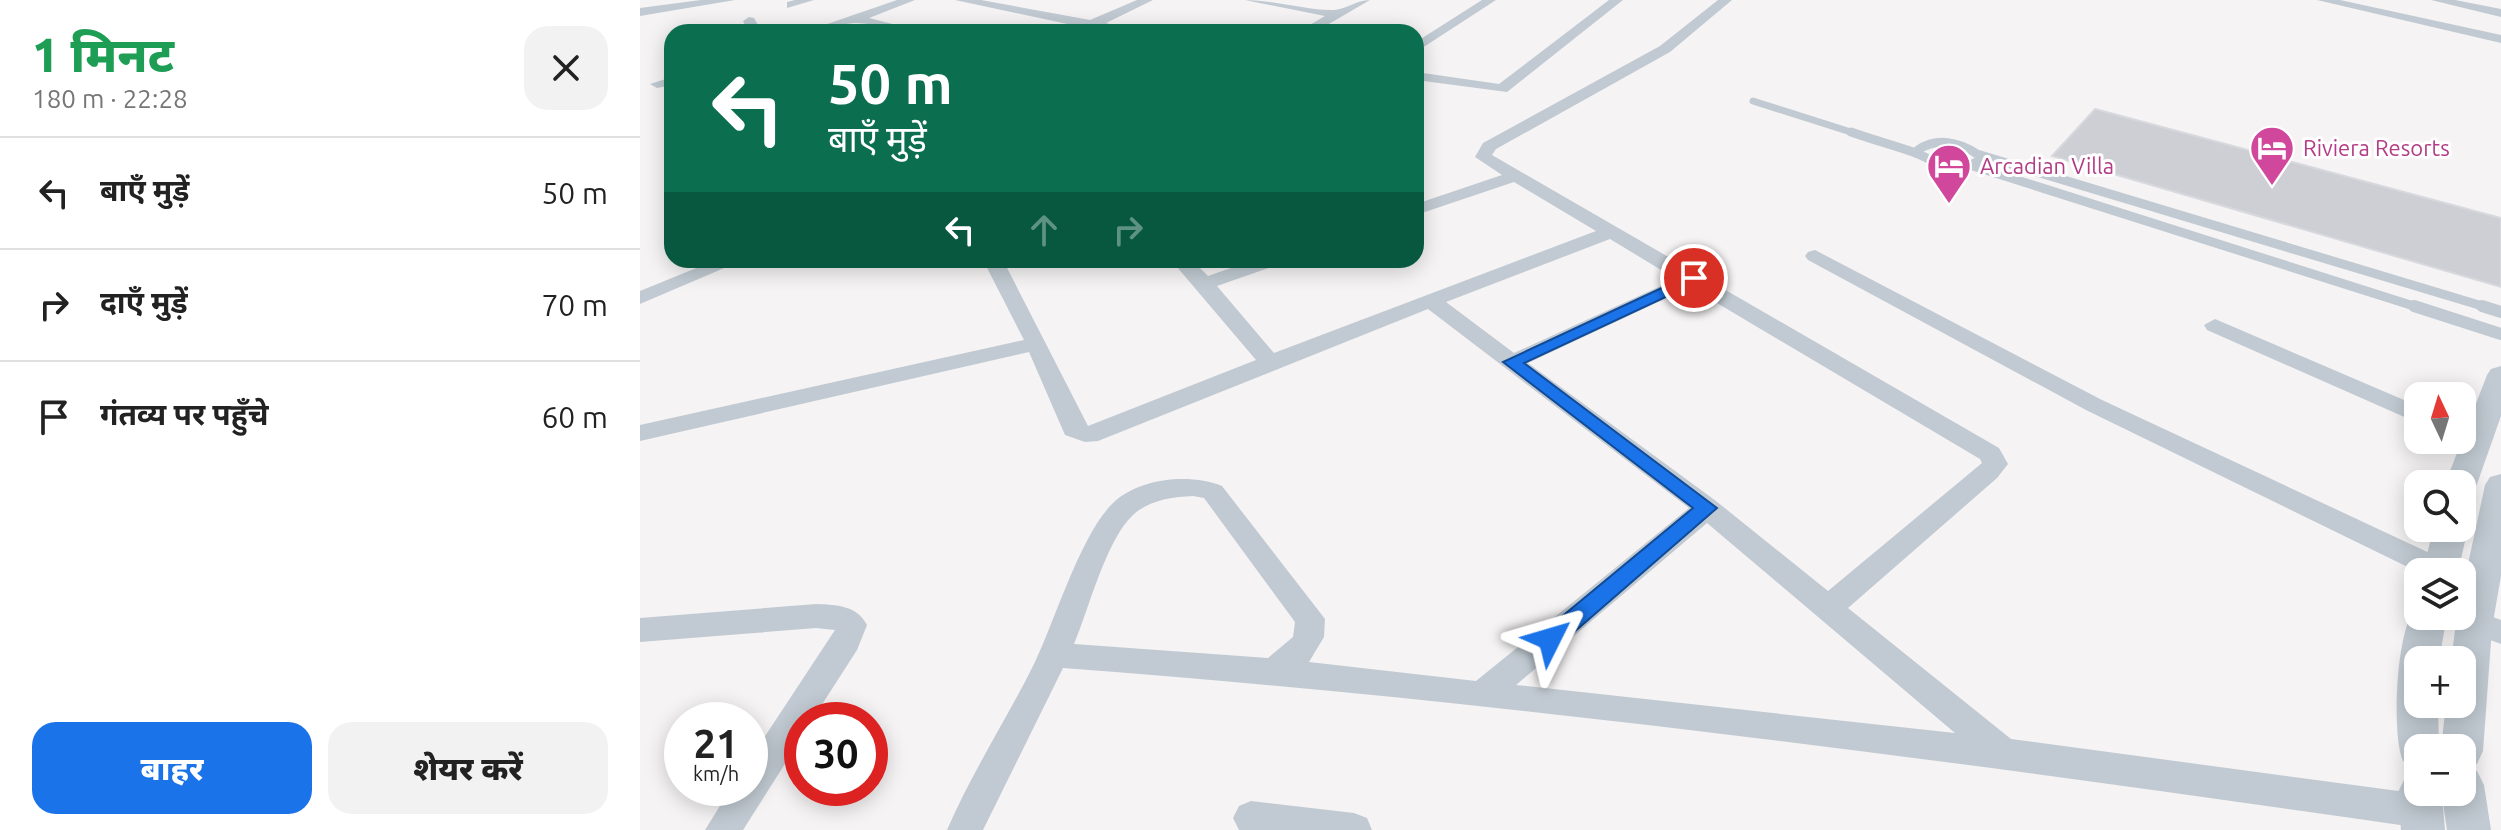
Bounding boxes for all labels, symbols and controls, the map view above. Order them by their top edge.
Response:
button: close [524,26,608,110]
text: 1 मिनट [32,27,174,81]
text: 50 m [828,52,953,115]
icon: left [696,56,800,160]
text: 180 m · 22:28 [32,84,188,113]
text: बाएँ मुड़ें [828,118,927,159]
hotel icon: Riviera Resorts [2248,124,2296,187]
place label: Riviera Resorts [2303,135,2450,160]
hotel icon: Arcadian Villa [1925,142,1973,205]
place label: Arcadian Villa [1980,153,2114,178]
icon: left [32,171,76,215]
text: बाएँ मुड़ें [100,173,189,207]
text: 50 m [541,176,608,210]
icon: left [938,208,982,252]
icon: ahead [1022,208,1066,252]
icon: right [1106,208,1150,252]
pin [1660,244,1728,312]
icon: arrive [1672,256,1716,300]
icon: right [32,283,76,327]
text: दाएँ मुड़ें [100,285,188,319]
text: 70 m [541,288,608,322]
north arrow [2404,382,2476,454]
map controls [2404,382,2476,806]
icon: arrive [32,395,76,439]
text: गंतव्य पर पहुँचे [100,397,268,431]
text: 60 m [541,400,608,434]
button: search [2404,470,2476,542]
button: layers [2404,558,2476,630]
position arrow [1508,597,1592,681]
button: + [2404,646,2476,718]
speed limit sign: 30 [784,702,888,806]
text: 21 [693,721,739,766]
button: बाहर [32,722,312,814]
button: शेयर करें [328,722,608,814]
button: − [2404,734,2476,806]
text: km/h [693,762,739,785]

